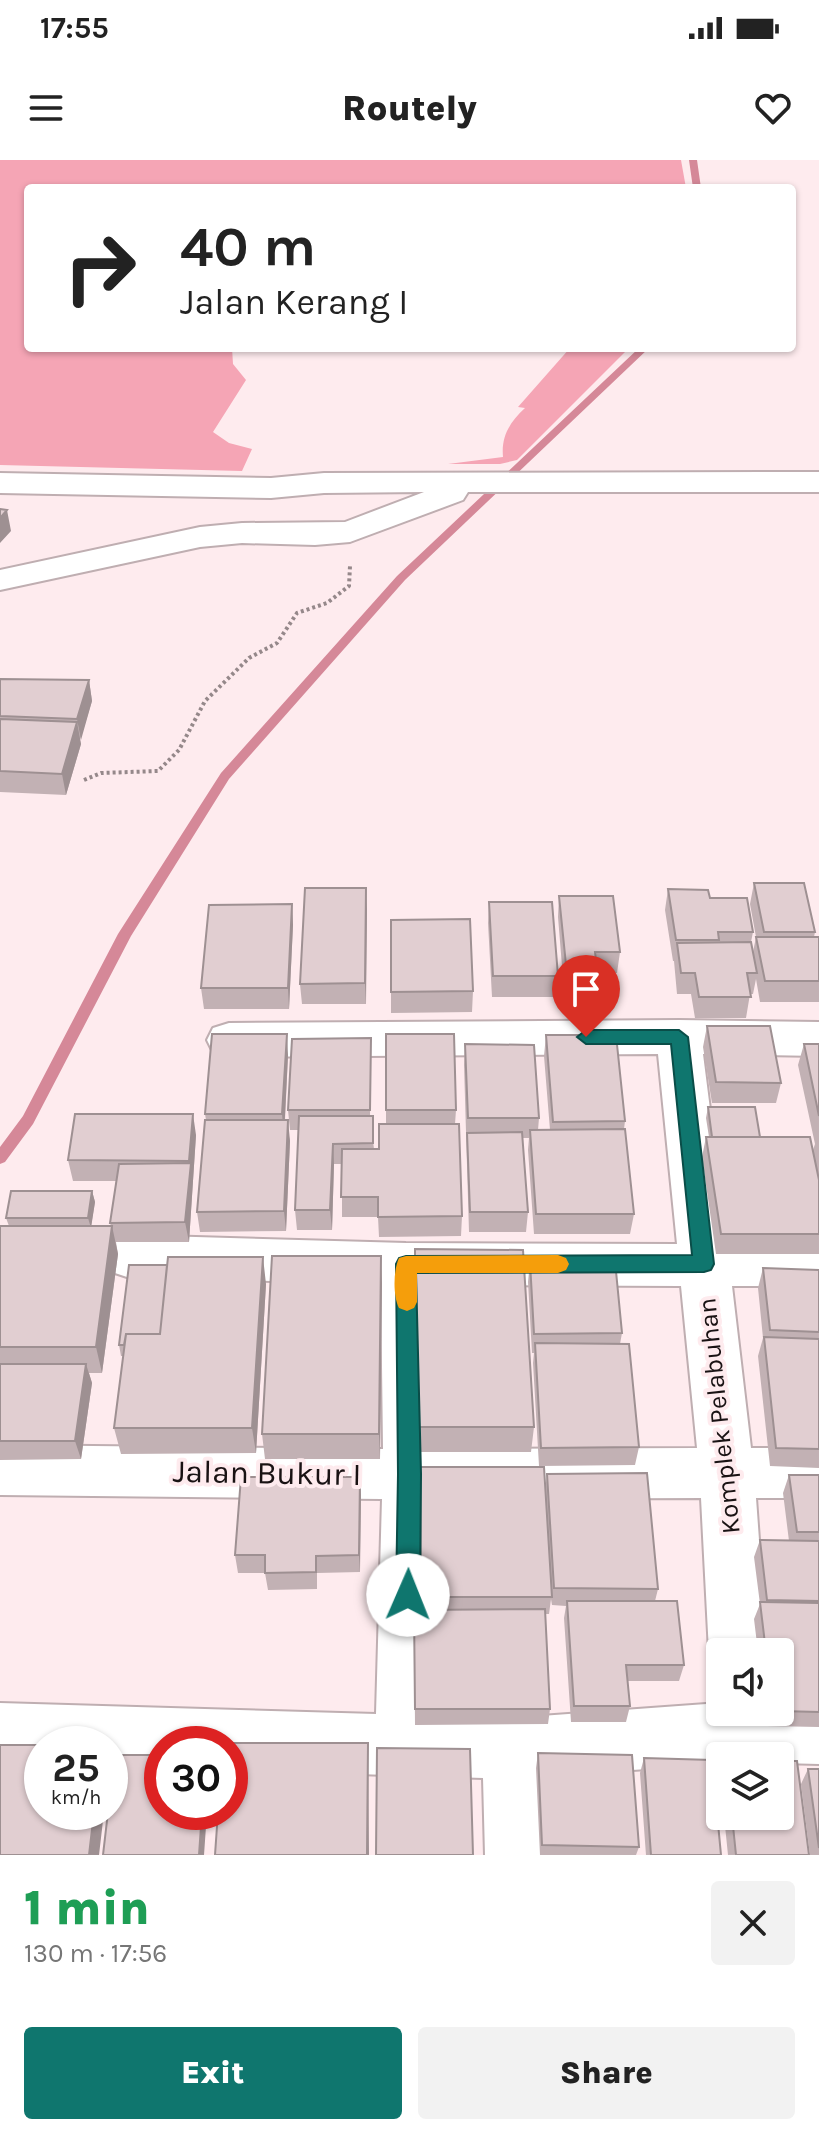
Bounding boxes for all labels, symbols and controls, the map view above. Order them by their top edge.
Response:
text: 17:55 [40,10,109,46]
icon: menu [24,86,68,130]
icon: heart [751,86,795,130]
text: Routely [342,87,477,129]
text: 40 m [180,214,316,279]
icon: right [48,216,152,320]
text: Jalan Kerang I [180,281,408,323]
pin [552,955,620,1037]
icon: arrive [564,967,608,1011]
street label: Komplek Pelabuhan [691,1296,747,1536]
street label: Jalan Bukur I [172,1453,362,1493]
position arrow [366,1553,450,1637]
map controls [706,1638,794,1830]
button: sound [706,1638,794,1726]
speed limit sign: 30 [144,1726,248,1830]
button: layers [706,1742,794,1830]
text: 25 [52,1744,100,1791]
text: km/h [51,1786,101,1809]
text: 1 min [24,1880,150,1936]
button: close [711,1881,795,1965]
text: 130 m · 17:56 [24,1938,167,1969]
button: Exit [24,2027,402,2119]
button: Share [418,2027,795,2119]

